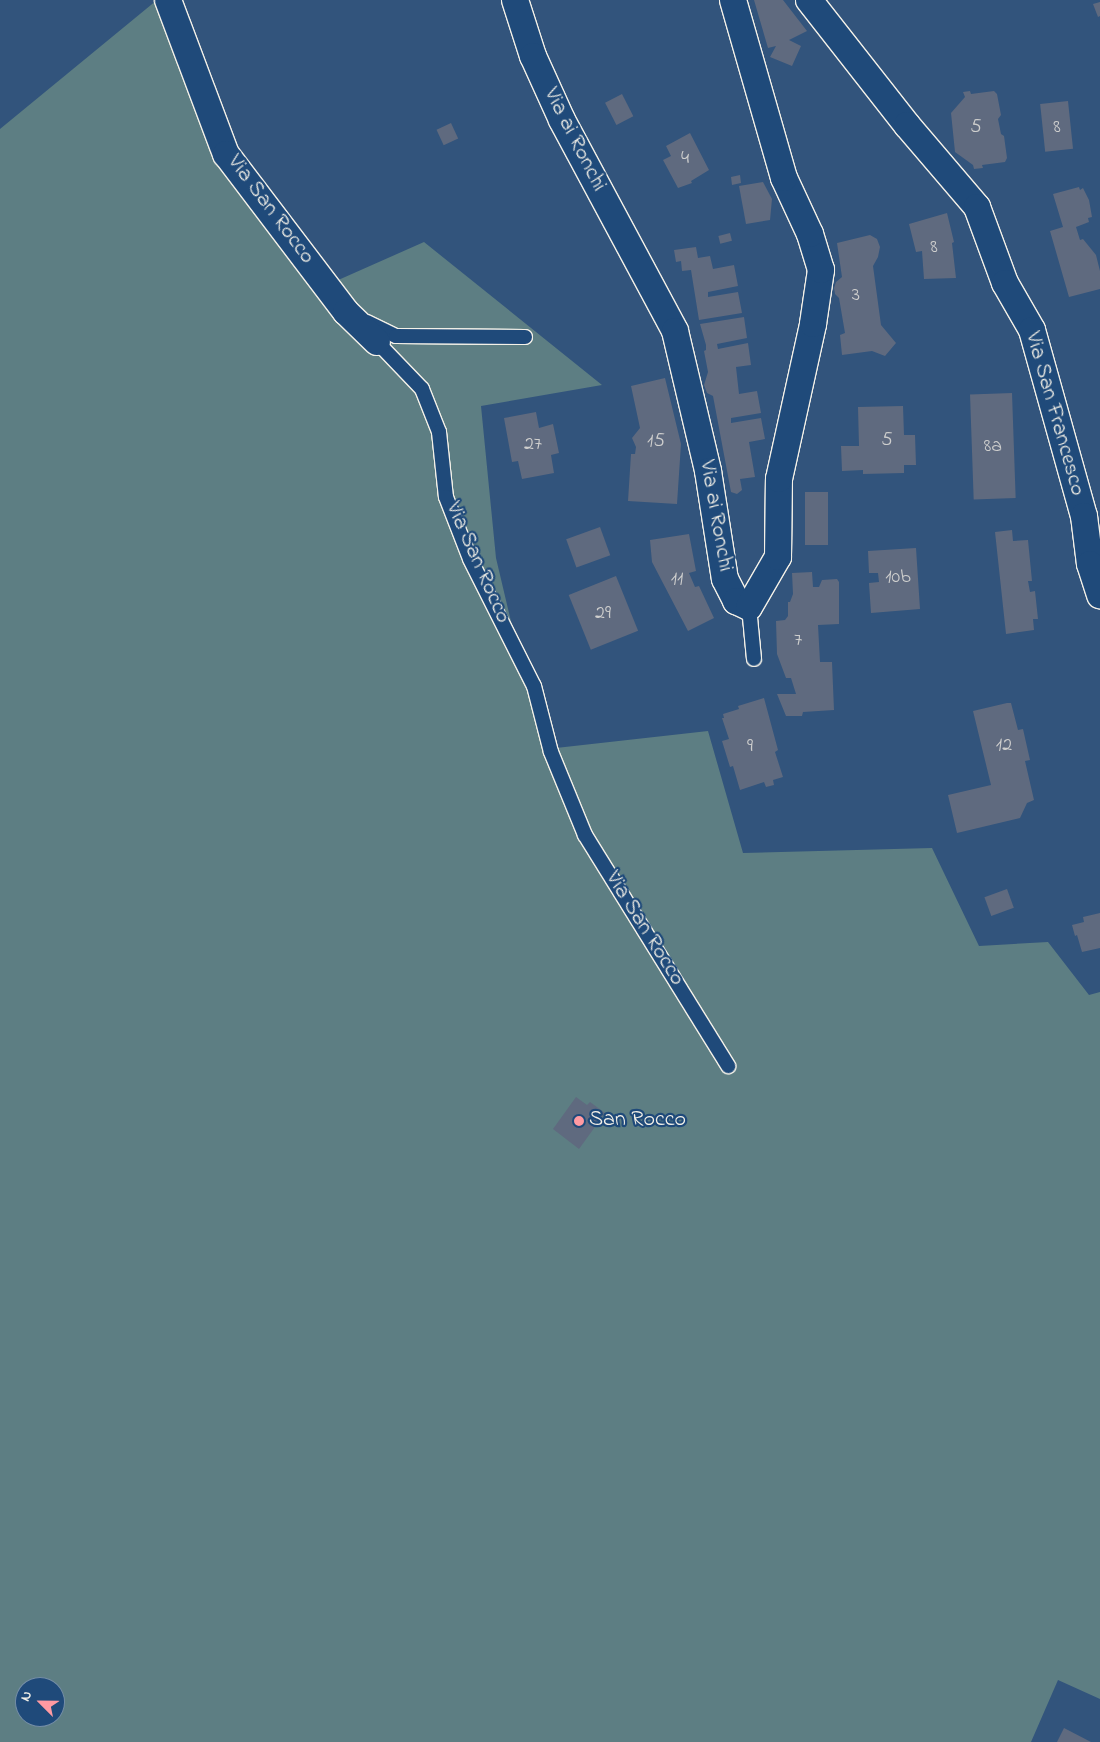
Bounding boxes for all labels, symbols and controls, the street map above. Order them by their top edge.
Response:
street label: Via ai Ronchi [537,84,611,196]
house number: 5 [970,115,982,139]
house number: 8 [1053,115,1061,139]
house number: 4 [681,146,689,170]
street label: Via San Rocco [220,150,320,270]
house number: 8 [930,235,938,259]
house number: 3 [852,283,860,307]
street label: Via San Francesco [1018,329,1090,499]
house number: 5 [881,428,893,452]
house number: 15 [647,429,665,453]
house number: 27 [524,432,542,456]
house number: 8a [984,434,1002,458]
street label: Via ai Ronchi [692,458,738,574]
street label: Via San Rocco [439,498,515,628]
house number: 10b [885,565,911,589]
house number: 11 [671,567,683,591]
house number: 29 [595,601,611,625]
house number: 7 [794,628,802,652]
house number: 12 [996,733,1012,757]
house number: 9 [747,734,753,758]
street label: Via San Rocco [598,867,690,991]
place label: San Rocco [589,1108,686,1134]
marker: San Rocco [573,1115,585,1127]
north arrow [15,1677,65,1727]
text: N [15,1688,38,1705]

